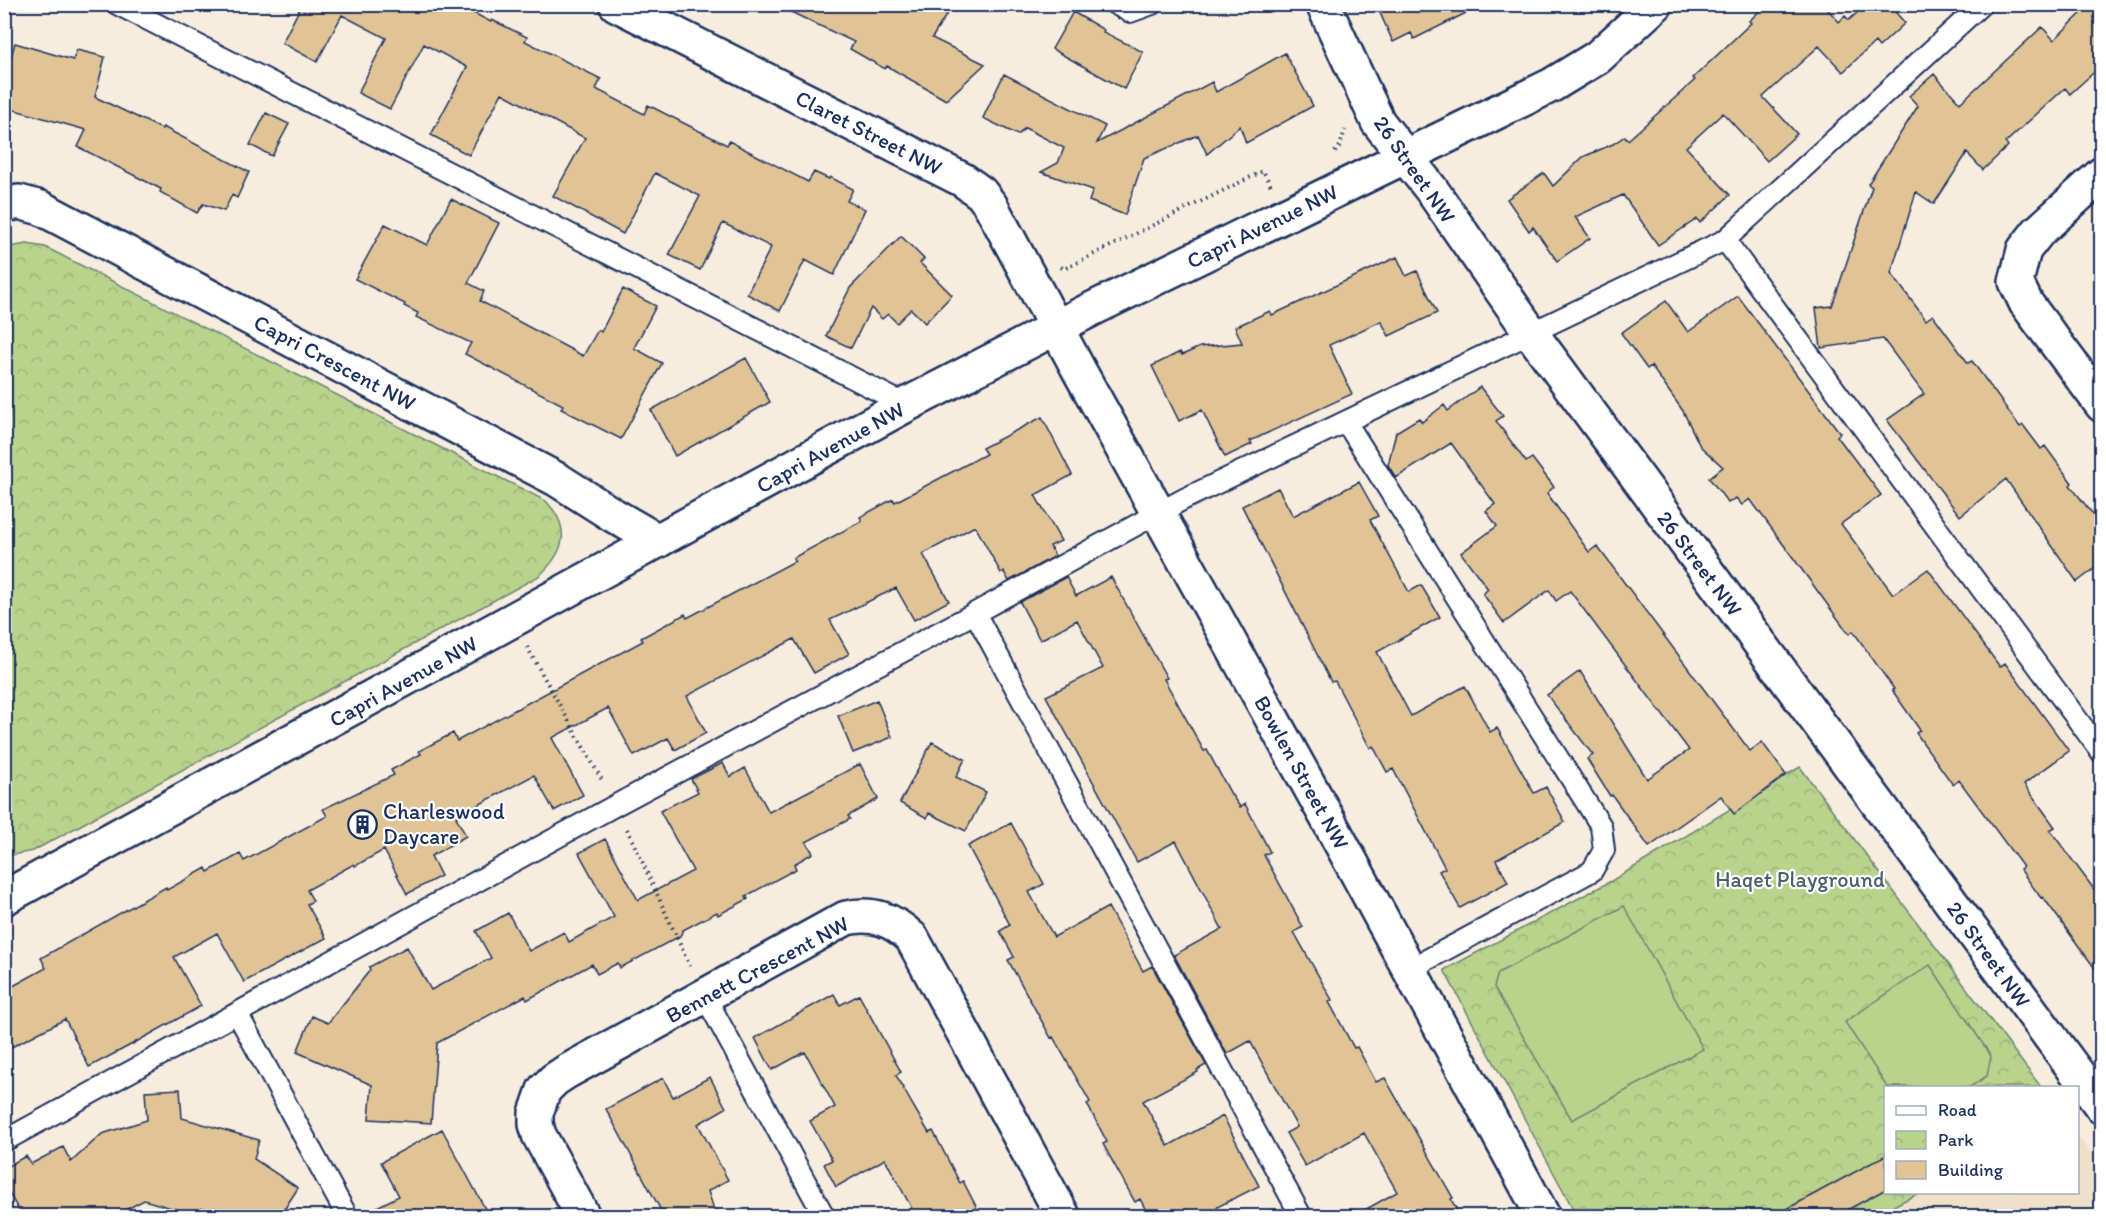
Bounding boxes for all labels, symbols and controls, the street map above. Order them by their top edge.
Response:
street label: Claret Street NW [791,84,947,181]
street label: 26 Street NW [1368,110,1462,228]
street label: Capri Avenue NW [1182,178,1342,275]
street label: Capri Crescent NW [249,308,420,417]
street label: Capri Avenue NW [752,396,909,499]
street label: 26 Street NW [1651,505,1748,621]
street label: Capri Avenue NW [325,630,482,733]
street label: Bowlen Street NW [1248,691,1355,854]
place label: Charleswood Daycare [383,798,505,850]
building icon: Charleswood Daycare [346,808,378,840]
park label: Haqet Playground [1715,866,1885,893]
street label: 26 Street NW [1941,896,2036,1013]
street label: Bennett Crescent NW [661,910,853,1029]
legend [1884,1086,2079,1194]
text: Road [1938,1099,1977,1121]
text: Park [1938,1129,1973,1151]
text: Building [1938,1159,2004,1181]

